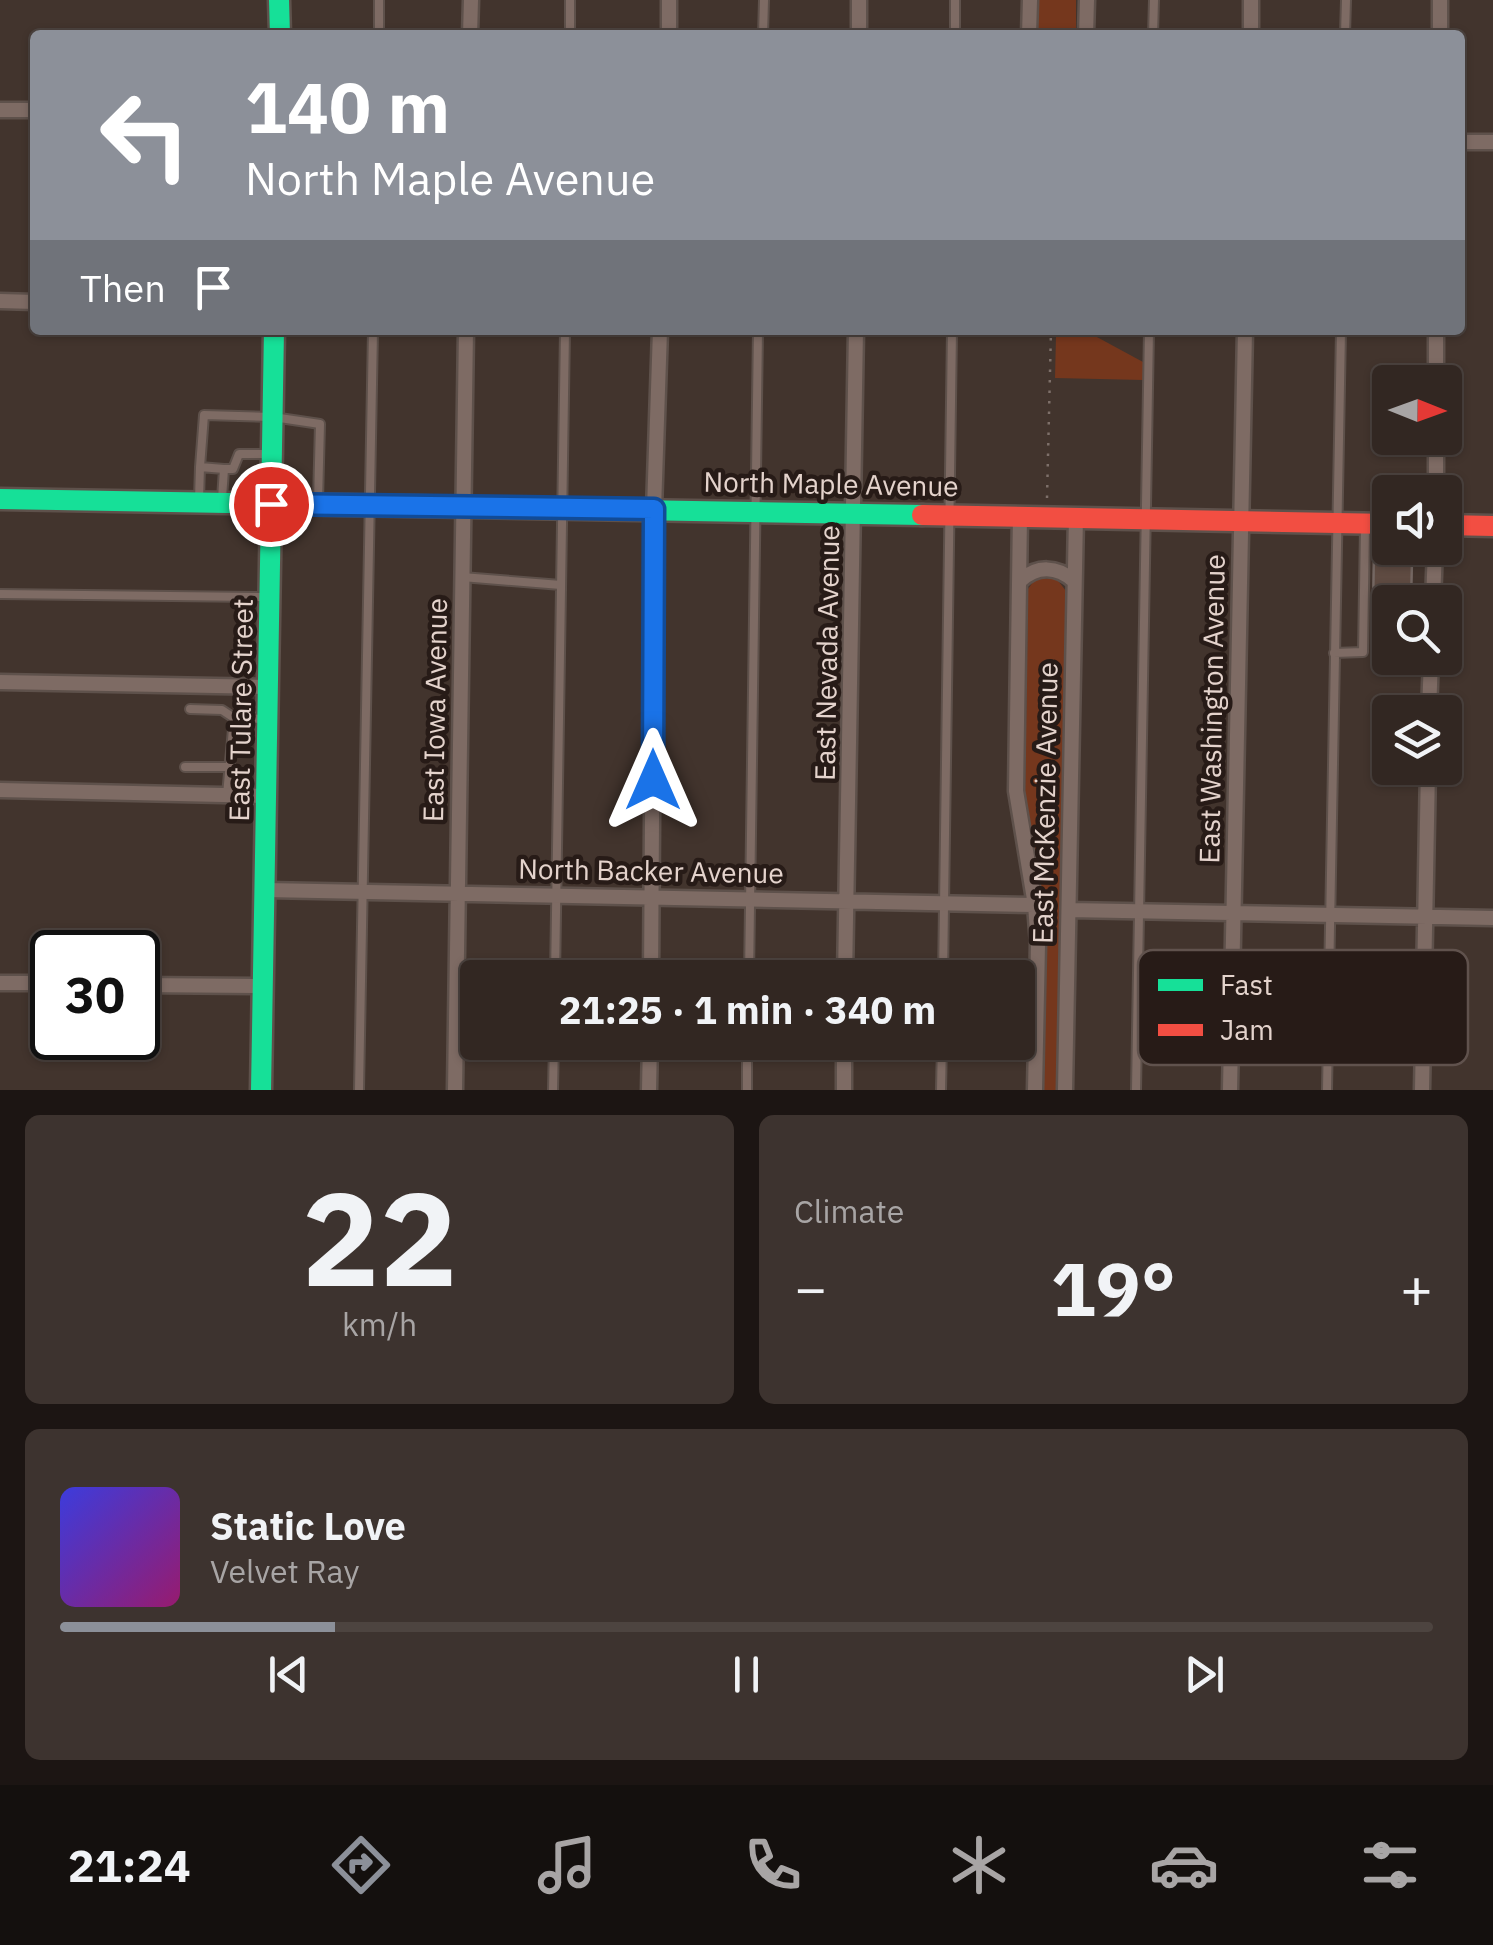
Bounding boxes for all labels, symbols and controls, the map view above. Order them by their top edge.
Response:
text: 140 m [245,61,450,152]
icon: left [80,70,210,200]
text: North Maple Avenue [245,149,655,207]
icon: arrive [186,260,241,315]
text: Then [80,263,166,312]
north arrow [1372,365,1462,455]
map controls [1372,365,1462,785]
pin [229,462,314,547]
street label: North Maple Avenue [703,463,959,504]
button: sound [1372,475,1462,565]
icon: arrive [244,477,299,532]
street label: East Nevada Avenue [806,525,847,781]
street label: East Washington Avenue [1190,554,1233,864]
button: search [1372,585,1462,675]
street label: East Tulare Street [220,598,261,822]
street label: East Iowa Avenue [414,598,455,822]
street label: East McKenzie Avenue [1024,662,1065,944]
button: layers [1372,695,1462,785]
position arrow [601,728,705,832]
street label: North Backer Avenue [518,850,784,891]
speed limit sign: 30 [30,930,160,1060]
legend [1138,950,1468,1065]
text: Fast [1220,966,1273,1003]
text: 21:25 · 1 min · 340 m [559,985,936,1034]
text: Jam [1220,1011,1274,1048]
text: 22 [301,1153,458,1322]
text: Climate [794,1190,904,1232]
text: 19° [1051,1239,1176,1337]
text: − [794,1252,827,1323]
text: + [1400,1252,1433,1323]
text: km/h [342,1303,417,1345]
text: Static Love [210,1501,406,1550]
text: Velvet Ray [210,1550,359,1592]
icon: previous [261,1647,316,1702]
icon: pause [719,1647,774,1702]
icon: next [1177,1647,1232,1702]
icon: directions [326,1830,396,1900]
icon: music [532,1830,602,1900]
icon: phone [738,1830,808,1900]
icon: climate [944,1830,1014,1900]
icon: car [1149,1830,1219,1900]
icon: filters [1355,1830,1425,1900]
text: 21:24 [68,1836,191,1894]

